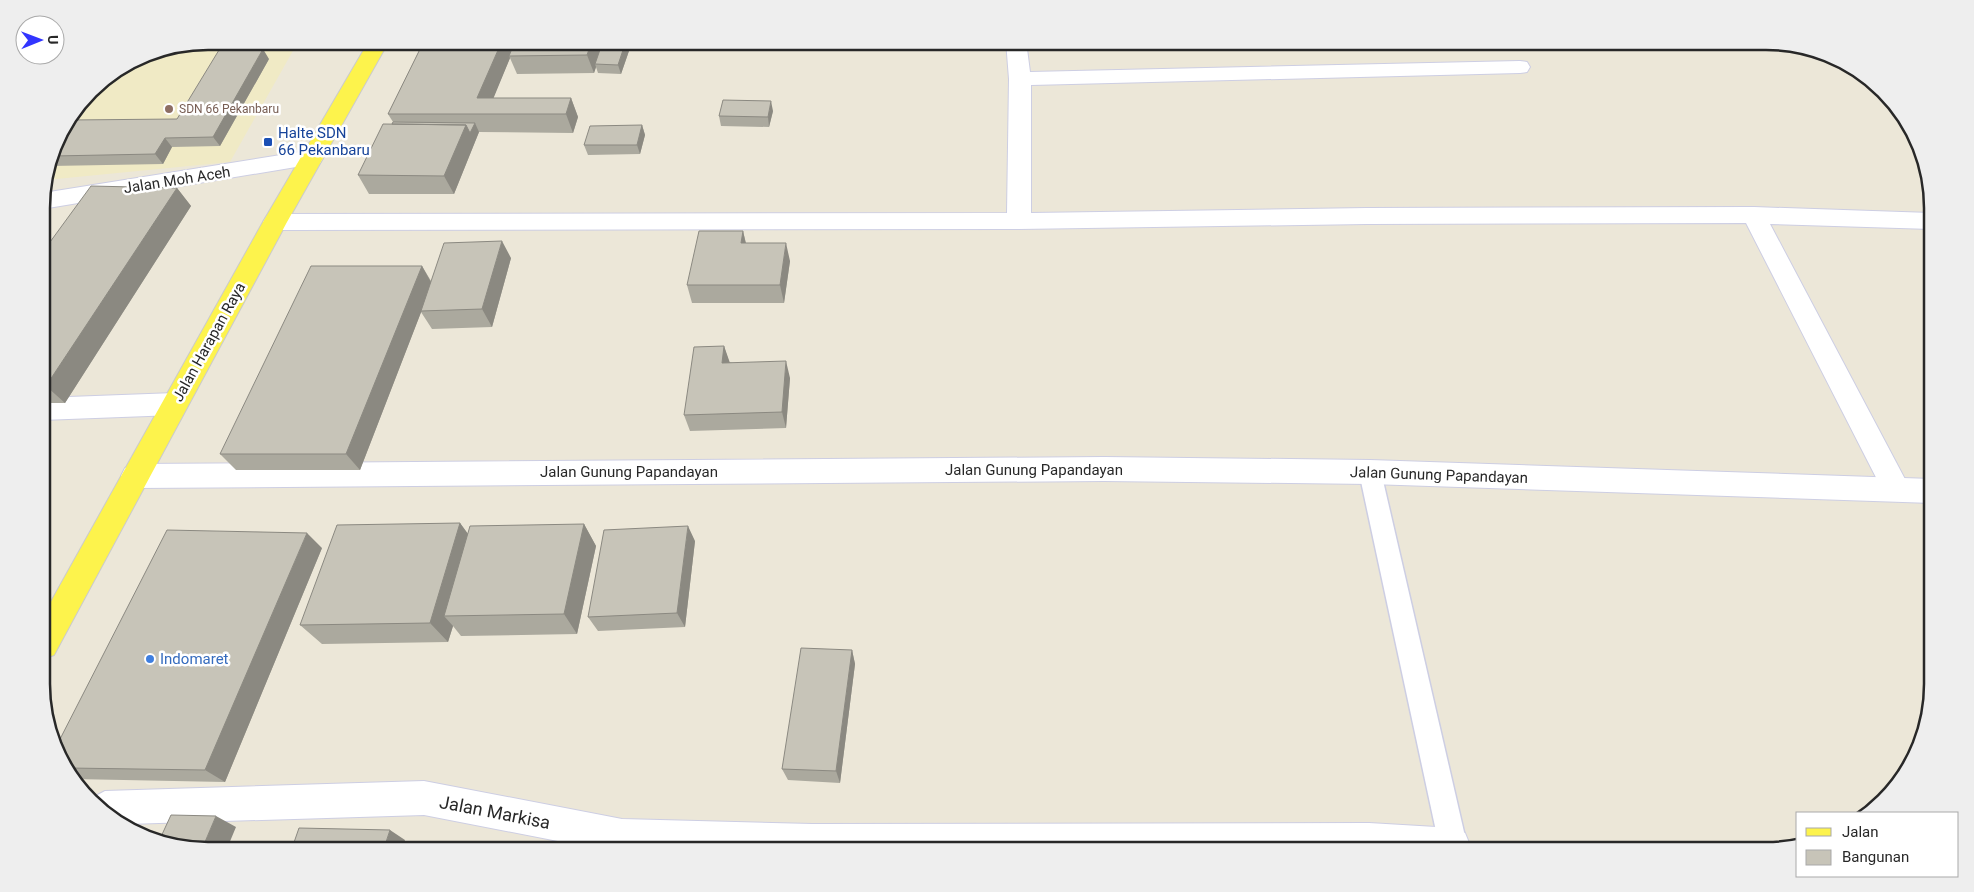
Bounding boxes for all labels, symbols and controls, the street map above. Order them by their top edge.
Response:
north arrow [15,15,65,65]
text: U [45,35,61,45]
place label: SDN 66 Pekanbaru [179,102,279,116]
marker: SDN 66 Pekanbaru [163,103,175,115]
place label: Halte SDN 66 Pekanbaru [278,124,370,159]
marker: Halte SDN 66 Pekanbaru [262,136,274,148]
street label: Jalan Moh Aceh [122,163,232,197]
street label: Jalan Harapan Raya [169,279,249,405]
street label: Jalan Gunung Papandayan [945,461,1123,479]
street label: Jalan Gunung Papandayan [540,463,718,481]
street label: Jalan Gunung Papandayan [1350,463,1528,487]
place label: Indomaret [160,650,229,668]
marker: Indomaret [144,653,156,665]
street label: Jalan Markisa [438,791,552,833]
legend [1796,812,1959,877]
text: Jalan [1842,823,1879,841]
text: Bangunan [1842,848,1909,866]

